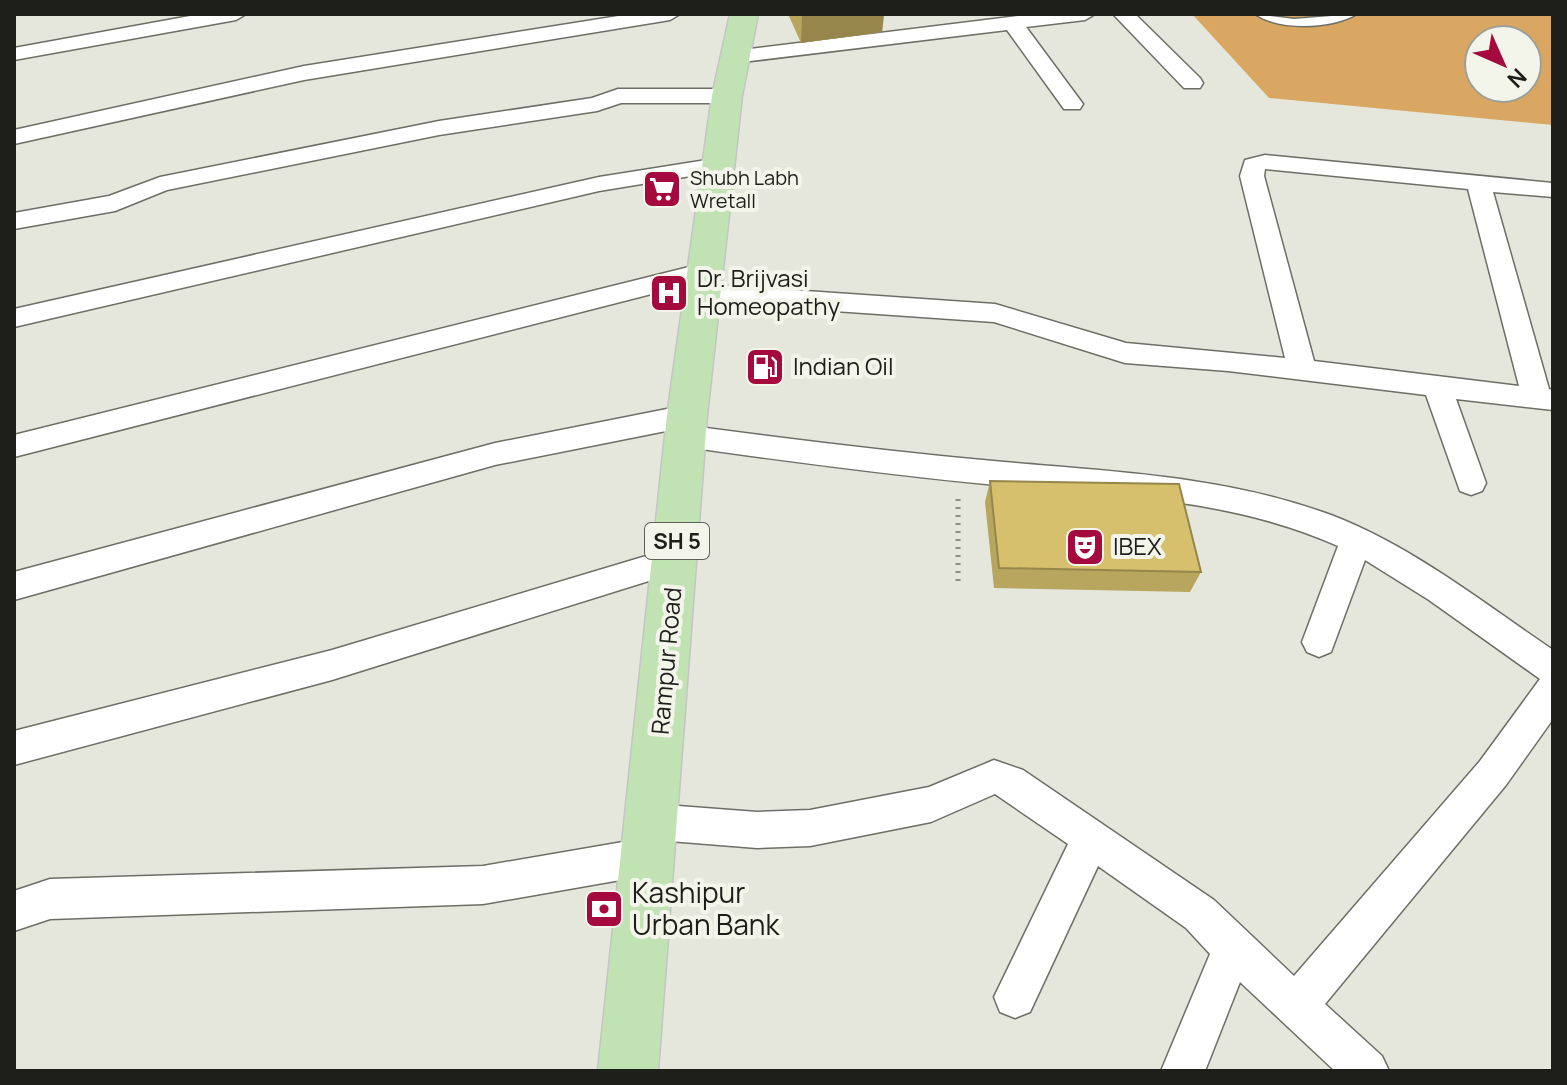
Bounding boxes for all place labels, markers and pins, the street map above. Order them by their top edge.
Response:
place label: Shubh Labh Wretall [690,164,799,214]
supermarket icon: Shubh Labh Wretall [641,168,683,210]
place label: Dr. Brijvasi Homeopathy [697,261,841,322]
hospital icon: Dr. Brijvasi Homeopathy [648,272,690,314]
fuel station icon: Indian Oil [744,346,786,388]
place label: Indian Oil [793,349,894,382]
theatre icon: IBEX [1064,526,1106,568]
place label: IBEX [1113,529,1162,562]
place label: Kashipur Urban Bank [632,873,780,943]
bank icon: Kashipur Urban Bank [583,888,625,930]

